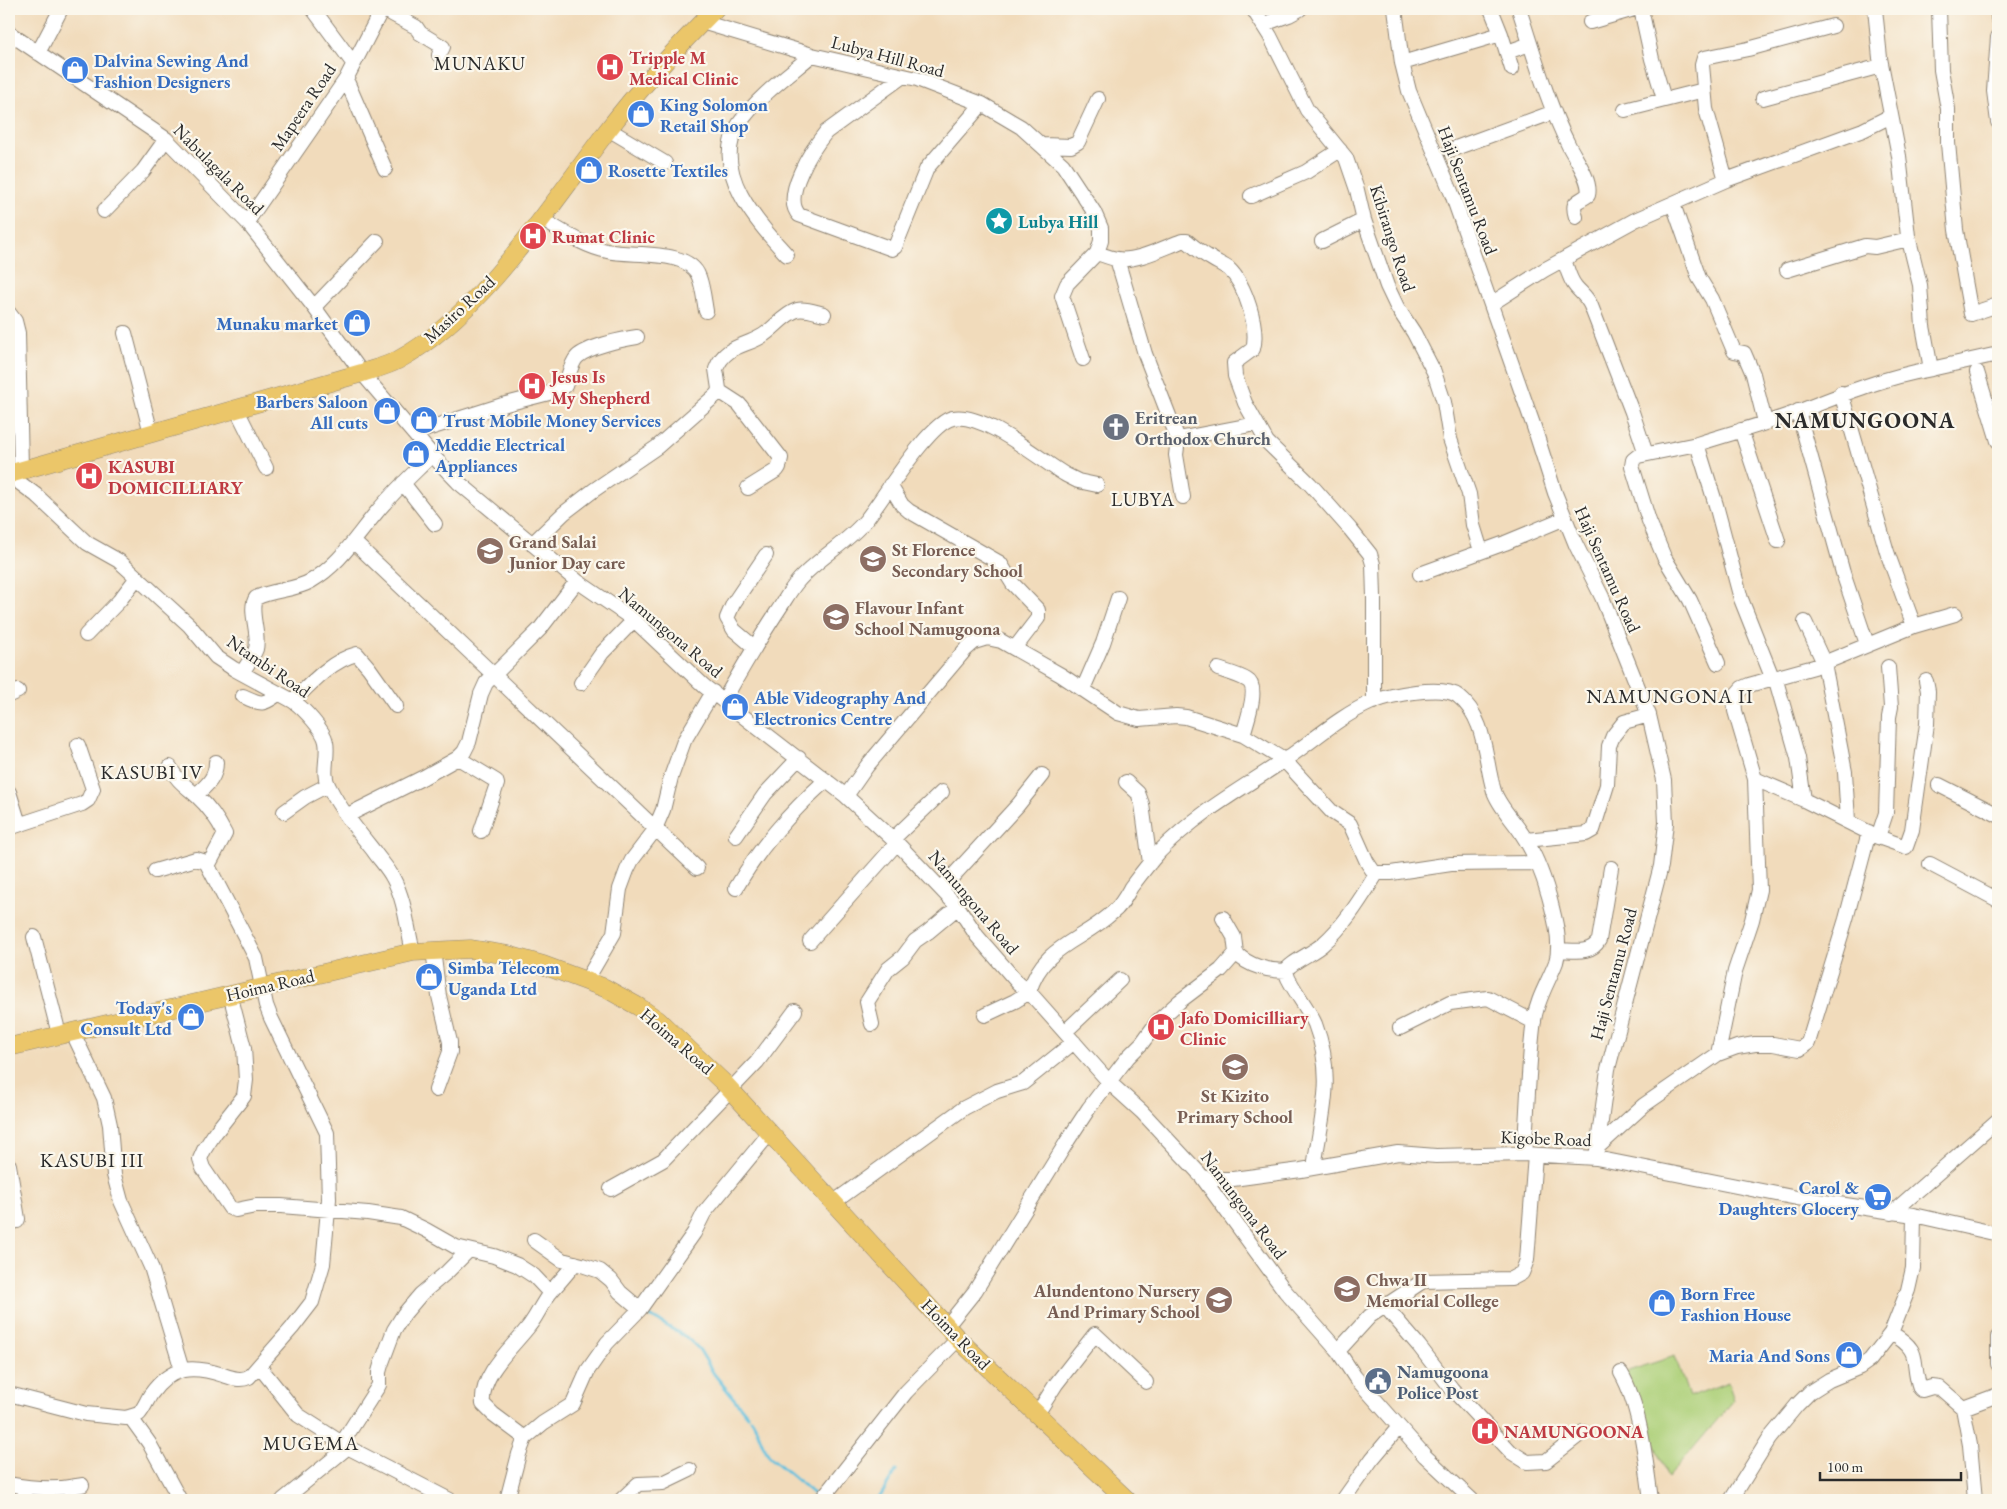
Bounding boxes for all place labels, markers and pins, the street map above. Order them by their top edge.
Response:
place label: Tripple M Medical Clinic [629,46,739,90]
place label: Dalvina Sewing And Fashion Designers [94,49,249,93]
hospital icon: Tripple M Medical Clinic [595,52,625,82]
shop icon: Dalvina Sewing And Fashion Designers [60,55,90,85]
place label: King Solomon Retail Shop [660,93,768,137]
shop icon: King Solomon Retail Shop [626,99,656,129]
shop icon: Rosette Textiles [574,155,604,185]
place label: Rosette Textiles [608,159,728,182]
place icon: Lubya Hill [984,206,1014,236]
place label: Lubya Hill [1018,210,1098,233]
hospital icon: Rumat Clinic [518,221,548,251]
place label: Rumat Clinic [552,225,655,248]
shop icon: Munaku market [342,308,372,338]
place label: Munaku market [216,312,338,335]
place label: Jesus Is My Shepherd [549,365,651,409]
hospital icon: Jesus Is My Shepherd [517,371,547,401]
place label: Barbers Saloon All cuts [256,390,368,434]
shop icon: Barbers Saloon All cuts [372,396,402,426]
shop icon: Trust Mobile Money Services [409,405,439,435]
place label: Eritrean Orthodox Church [1135,406,1271,450]
place label: Trust Mobile Money Services [443,409,661,432]
church icon: Eritrean Orthodox Church [1101,412,1131,442]
place label: Meddie Electrical Appliances [434,433,565,477]
shop icon: Meddie Electrical Appliances [401,439,431,469]
place label: KASUBI DOMICILLIARY [108,455,244,499]
hospital icon: KASUBI DOMICILLIARY [74,461,104,491]
place label: Grand Salai Junior Day care [507,530,626,574]
school or university icon: Grand Salai Junior Day care [475,536,505,566]
place label: St Florence Secondary School [892,538,1023,582]
school or university icon: St Florence Secondary School [858,544,888,574]
place label: Flavour Infant School Namugoona [855,596,1000,640]
school or university icon: Flavour Infant School Namugoona [821,602,851,632]
place label: Able Videography And Electronics Centre [753,686,926,730]
shop icon: Able Videography And Electronics Centre [720,692,750,722]
place label: Simba Telecom Uganda Ltd [448,956,560,1000]
shop icon: Simba Telecom Uganda Ltd [414,962,444,992]
place label: Today's Consult Ltd [80,996,172,1040]
shop icon: Today's Consult Ltd [176,1002,206,1032]
place label: Jafo Domicilliary Clinic [1178,1006,1309,1050]
hospital icon: Jafo Domicilliary Clinic [1146,1012,1176,1042]
school or university icon: St Kizito Primary School [1220,1052,1250,1082]
place label: St Kizito Primary School [1177,1084,1293,1128]
place label: Carol & Daughters Glocery [1718,1176,1860,1220]
supermarket icon: Carol & Daughters Glocery [1863,1182,1893,1212]
place label: Chwa II Memorial College [1366,1268,1499,1312]
school or university icon: Chwa II Memorial College [1332,1274,1362,1304]
place label: Alundentono Nursery And Primary School [1033,1279,1200,1323]
place label: Born Free Fashion House [1681,1282,1792,1326]
school or university icon: Alundentono Nursery And Primary School [1204,1285,1234,1315]
shop icon: Born Free Fashion House [1647,1288,1677,1318]
shop icon: Maria And Sons [1834,1340,1864,1370]
place label: Maria And Sons [1709,1344,1830,1367]
place label: Namugoona Police Post [1397,1360,1489,1404]
public building icon: Namugoona Police Post [1363,1366,1393,1396]
hospital icon: NAMUNGOONA [1470,1416,1500,1446]
place label: NAMUNGOONA [1504,1420,1645,1443]

